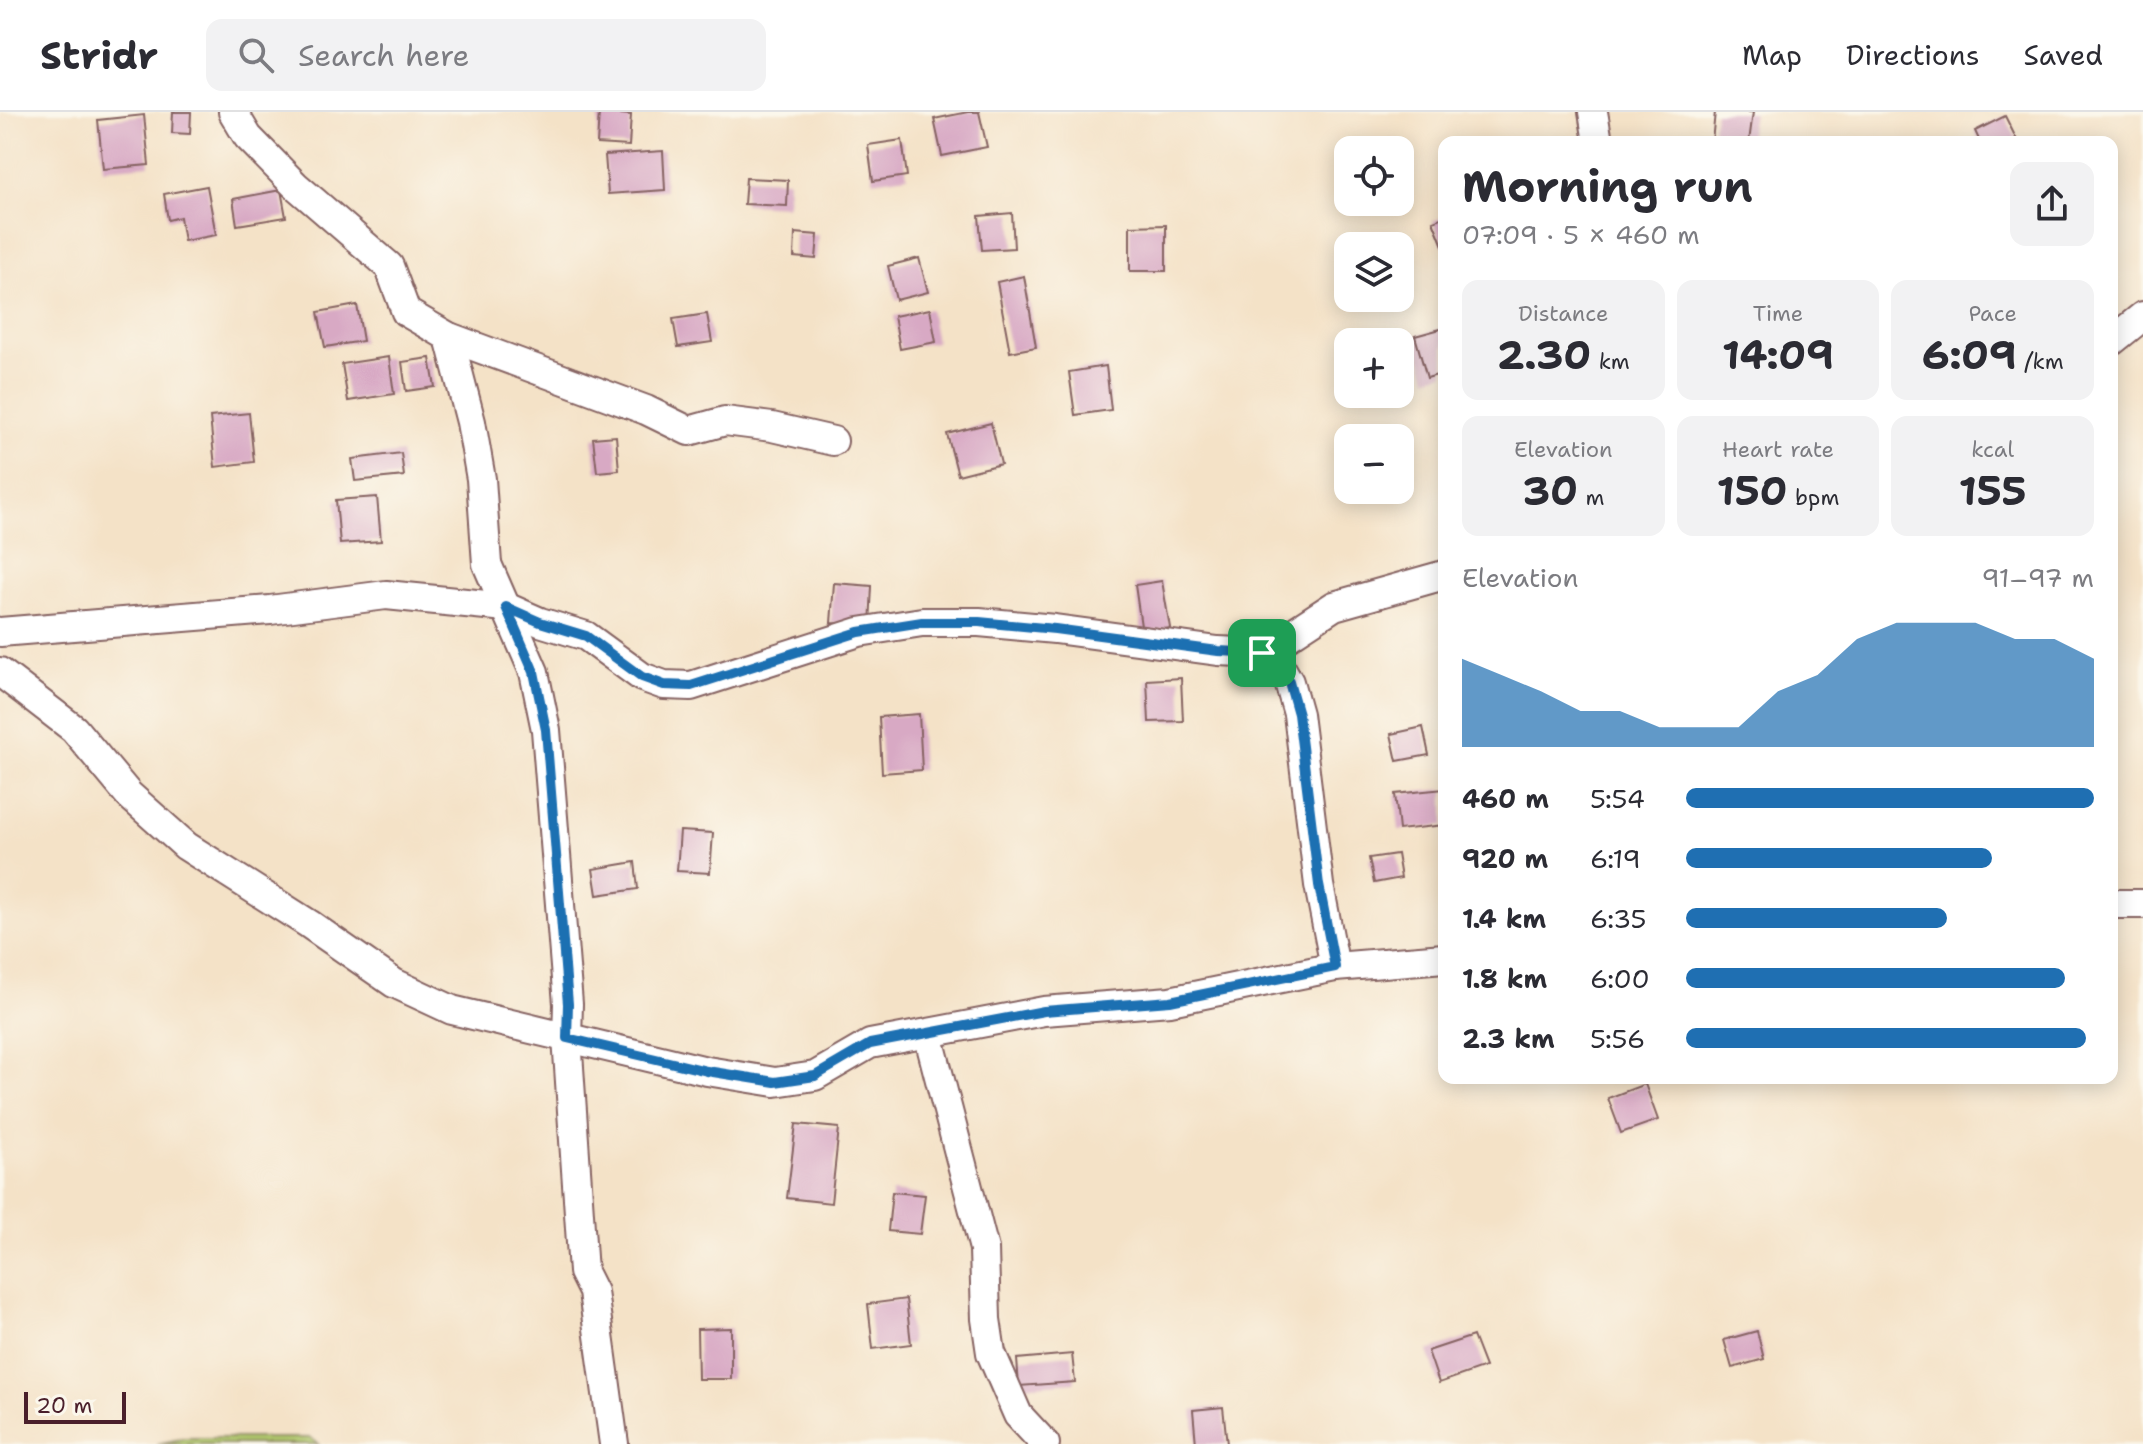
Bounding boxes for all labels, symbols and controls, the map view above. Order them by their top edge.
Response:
search box [206,19,766,91]
text: Stridr [40,30,158,81]
icon: search [234,33,278,77]
text: Search here [298,35,469,76]
text: Map [1742,36,1802,74]
text: Directions [1846,36,1980,74]
text: Saved [2024,36,2103,74]
map controls [1334,136,1414,504]
button: locate [1334,136,1414,216]
text: Morning run [1462,157,1753,216]
button: share [2010,162,2094,246]
text: 07:09 · 5 × 460 m [1462,217,1700,252]
button: layers [1334,232,1414,312]
text: Distance [1518,299,1608,328]
text: Time [1753,299,1803,328]
text: Pace [1968,299,2017,328]
button: + [1334,328,1414,408]
text: 2.30 [1497,328,1591,382]
text: 14:09 [1722,328,1834,382]
text: 6:09 [1922,328,2017,382]
text: km [1591,347,1630,376]
text: /km [2017,347,2064,376]
button: − [1334,424,1414,504]
text: Elevation [1514,435,1613,464]
text: Heart rate [1722,435,1834,464]
text: kcal [1971,435,2014,464]
text: 30 [1522,464,1578,518]
text: 150 [1717,464,1788,518]
text: 155 [1959,464,2027,518]
text: m [1578,483,1604,512]
text: bpm [1788,483,1839,512]
text: Elevation [1462,560,1578,595]
text: 91–97 m [1981,560,2094,595]
pin [1228,619,1296,687]
icon: arrive [1240,631,1284,675]
text: 460 m [1462,781,1549,816]
text: 5:54 [1590,781,1645,816]
text: 920 m [1462,841,1548,876]
text: 6:19 [1590,841,1641,876]
text: 1.4 km [1462,901,1546,936]
text: 6:35 [1590,901,1646,936]
text: 1.8 km [1462,961,1547,996]
text: 6:00 [1590,961,1650,996]
text: 2.3 km [1462,1021,1555,1056]
text: 5:56 [1590,1021,1645,1056]
scale bar [24,1388,126,1424]
text: 20 m [36,1391,93,1420]

